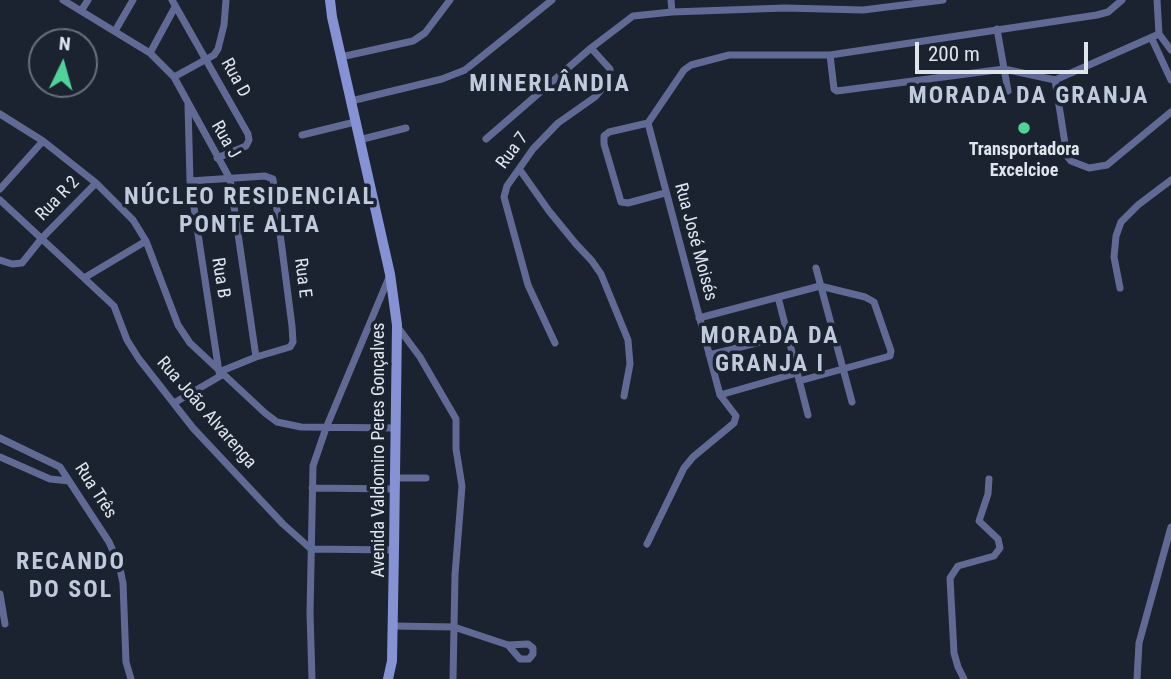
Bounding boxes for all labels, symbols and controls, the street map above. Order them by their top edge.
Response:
north arrow [28,28,98,98]
scale bar [919,28,1092,72]
text: N [58,32,71,56]
text: 200 m [928,42,980,66]
street label: Rua D [216,55,254,101]
district label: MINERLÂNDIA [471,71,629,99]
district label: MORADA DA GRANJA [911,83,1147,111]
street label: Rua J [206,117,244,163]
marker: Transportadora Excelcioe [1016,120,1032,136]
street label: Rua 7 [492,129,534,173]
place label: Transportadora Excelcioe [969,139,1079,182]
street label: Rua R 2 [32,172,84,226]
street label: Rua José Moisés [669,181,721,303]
district label: NÚCLEO RESIDENCIAL PONTE ALTA [126,184,374,240]
street label: Rua B [206,256,234,300]
street label: Rua E [289,257,315,299]
street label: Avenida Valdomiro Peres Gonçalves [368,322,390,578]
district label: MORADA DA GRANJA I [702,323,838,379]
street label: Rua João Alvarenga [152,353,260,473]
street label: Rua Três [69,459,121,523]
district label: RECANDO DO SOL [17,549,125,605]

